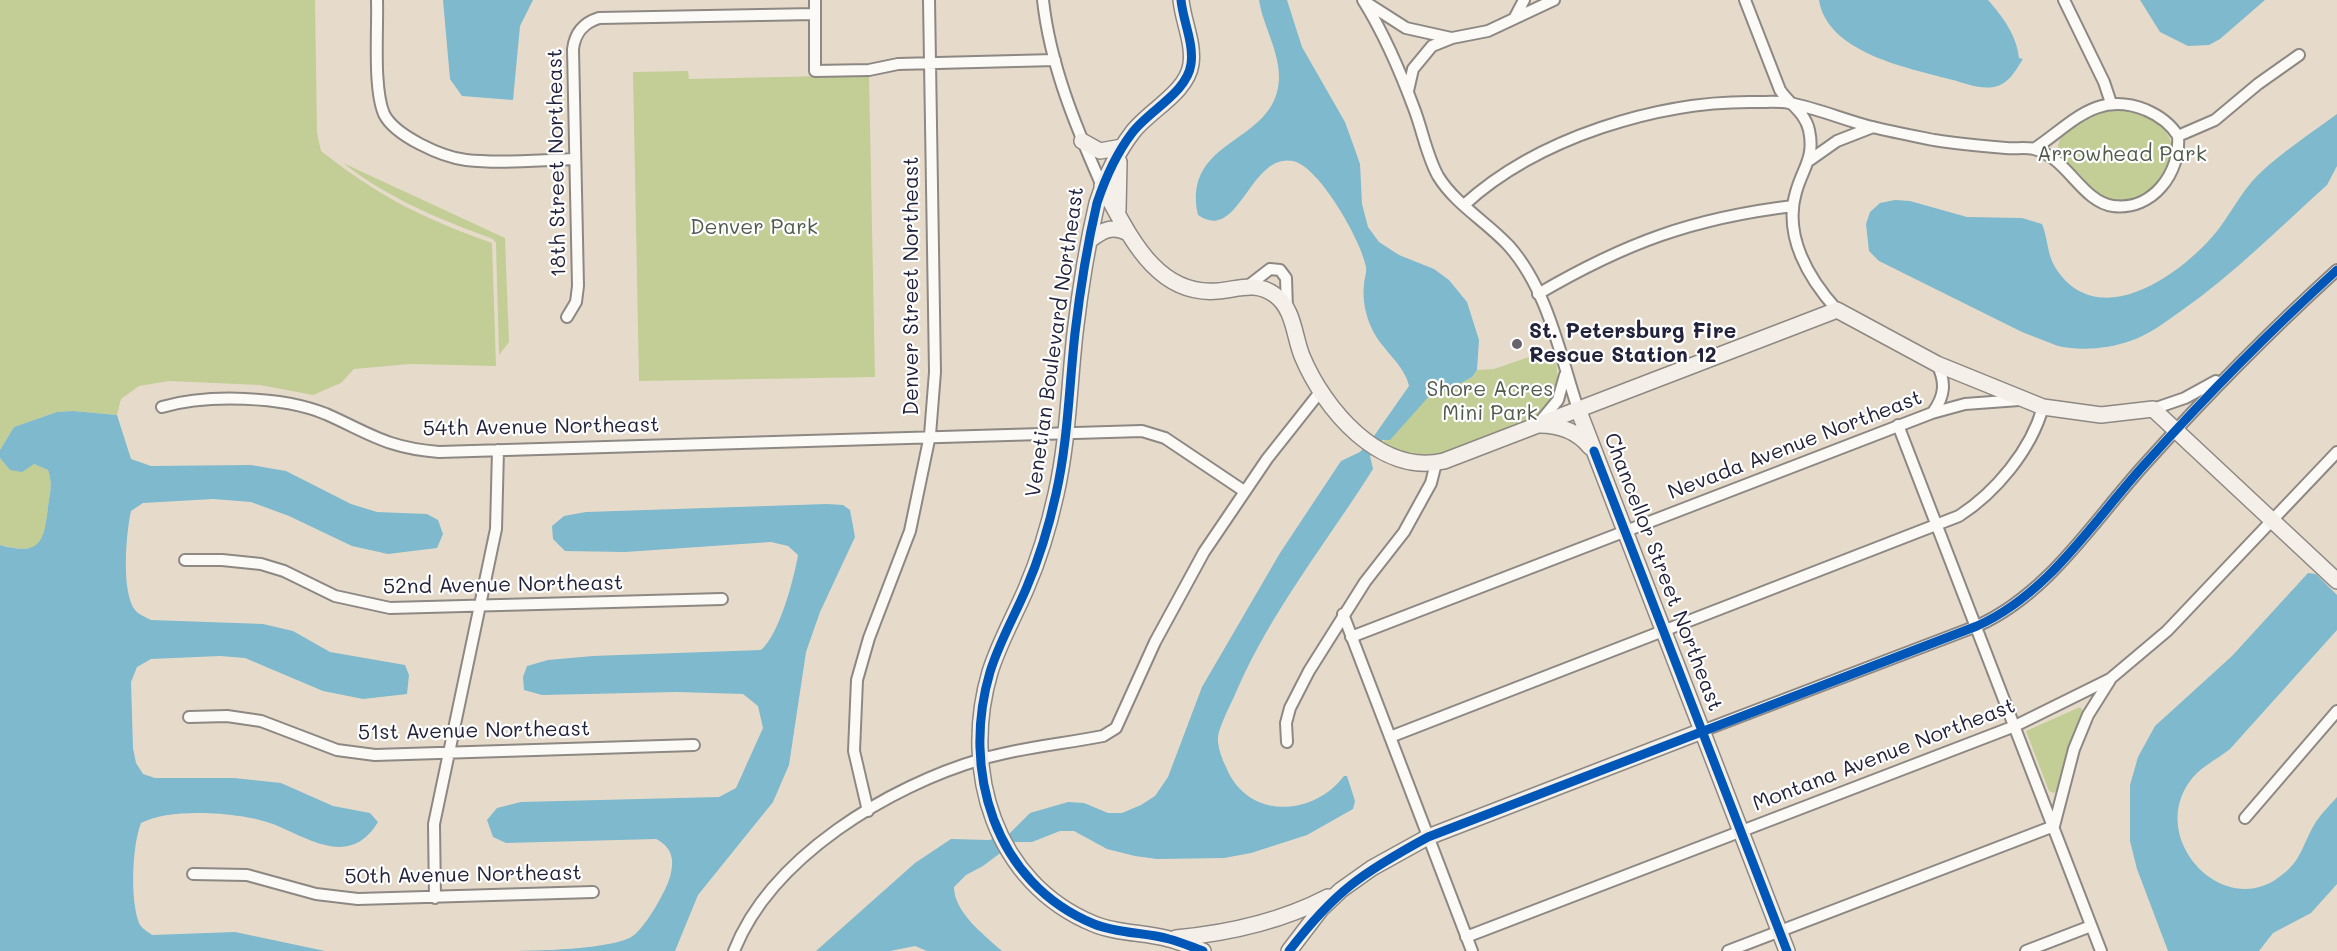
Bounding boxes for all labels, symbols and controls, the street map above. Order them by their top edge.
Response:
street label: 18th Street Northeast [542,49,572,277]
park label: Arrowhead Park [2037,142,2207,168]
street label: Denver Street Northeast [899,156,925,416]
street label: Venetian Boulevard Northeast [1021,185,1089,499]
park label: Denver Park [690,215,818,241]
place label: St. Petersburg Fire Rescue Station 12 [1529,319,1736,369]
marker: St. Petersburg Fire Rescue Station 12 [1510,337,1524,351]
park label: Shore Acres Mini Park [1426,377,1554,427]
street label: Nevada Avenue Northeast [1664,385,1926,505]
street label: 54th Avenue Northeast [422,412,660,442]
street label: Chancellor Street Northeast [1598,429,1728,715]
street label: 52nd Avenue Northeast [383,570,623,600]
street label: Montana Avenue Northeast [1749,693,2019,817]
street label: 51st Avenue Northeast [358,716,590,746]
street label: 50th Avenue Northeast [344,860,582,890]

